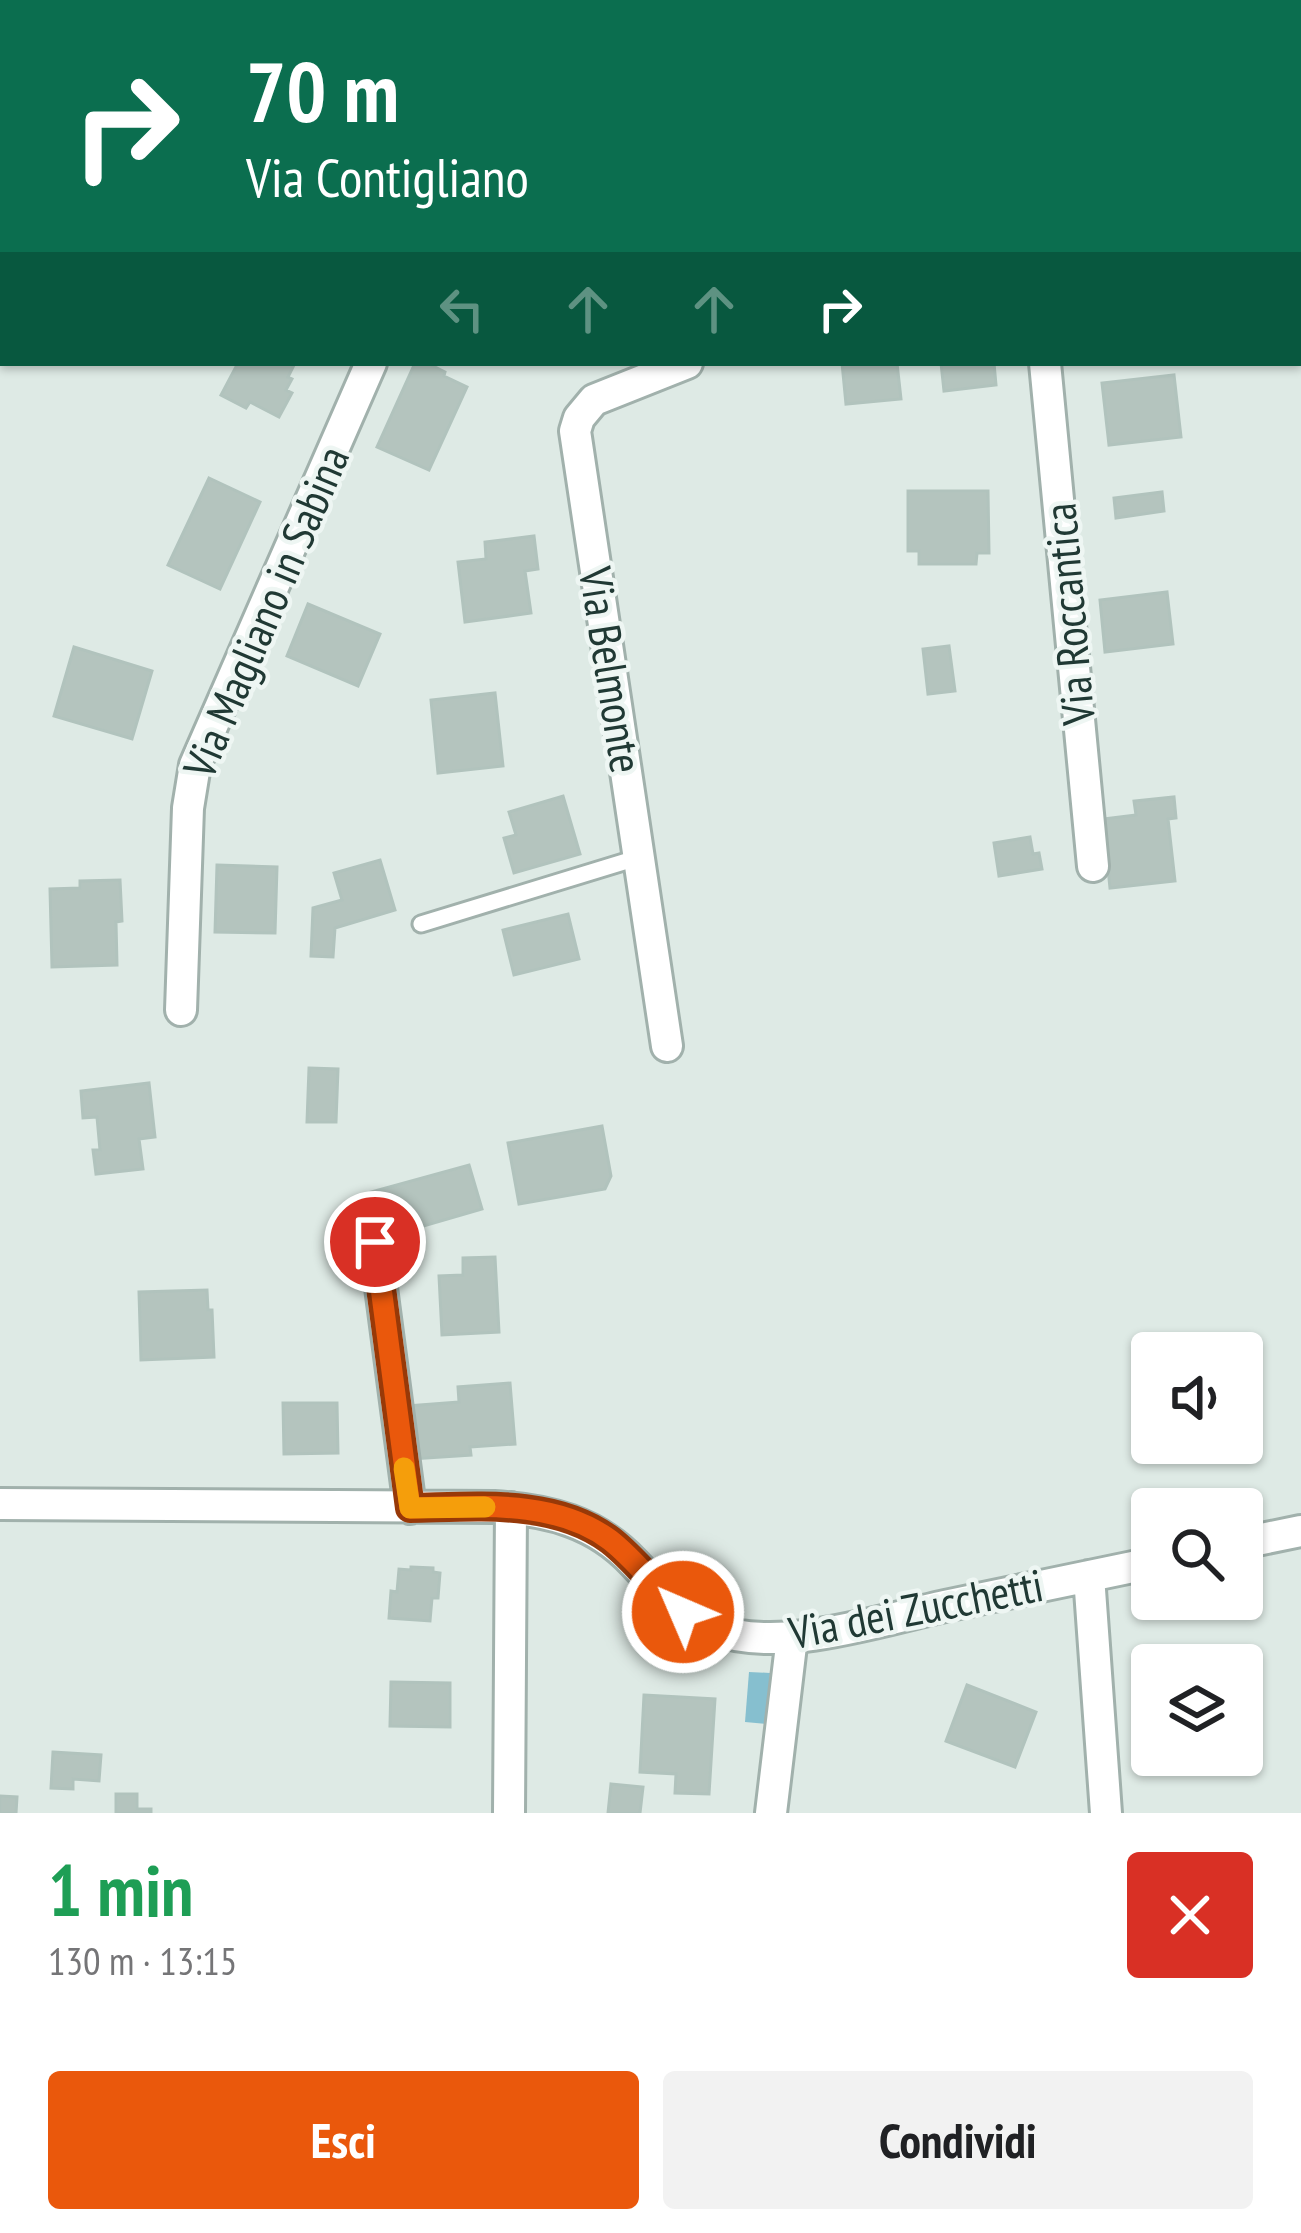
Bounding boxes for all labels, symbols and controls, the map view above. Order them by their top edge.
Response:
text: 70 m [246,36,399,145]
icon: right [48,48,204,204]
text: Via Contigliano [246,142,529,212]
icon: left [429,276,495,342]
icon: ahead [555,276,621,342]
icon: ahead [681,276,747,342]
icon: right [807,276,873,342]
street label: Via Magliano in Sabina [169,437,361,787]
street label: Via Roccantica [1029,501,1107,728]
street label: Via Belmonte [567,562,657,777]
pin [324,1191,426,1293]
icon: arrive [342,1209,408,1275]
map controls [1131,1332,1263,1776]
button: sound [1131,1332,1263,1464]
button: search [1131,1488,1263,1620]
position arrow [620,1549,746,1675]
street label: Via dei Zucchetti [783,1555,1048,1661]
button: layers [1131,1644,1263,1776]
text: 1 min [48,1843,193,1936]
button: close [1127,1852,1253,1978]
text: 130 m · 13:15 [48,1935,237,1986]
button: Esci [48,2071,639,2209]
button: Condividi [663,2071,1253,2209]

